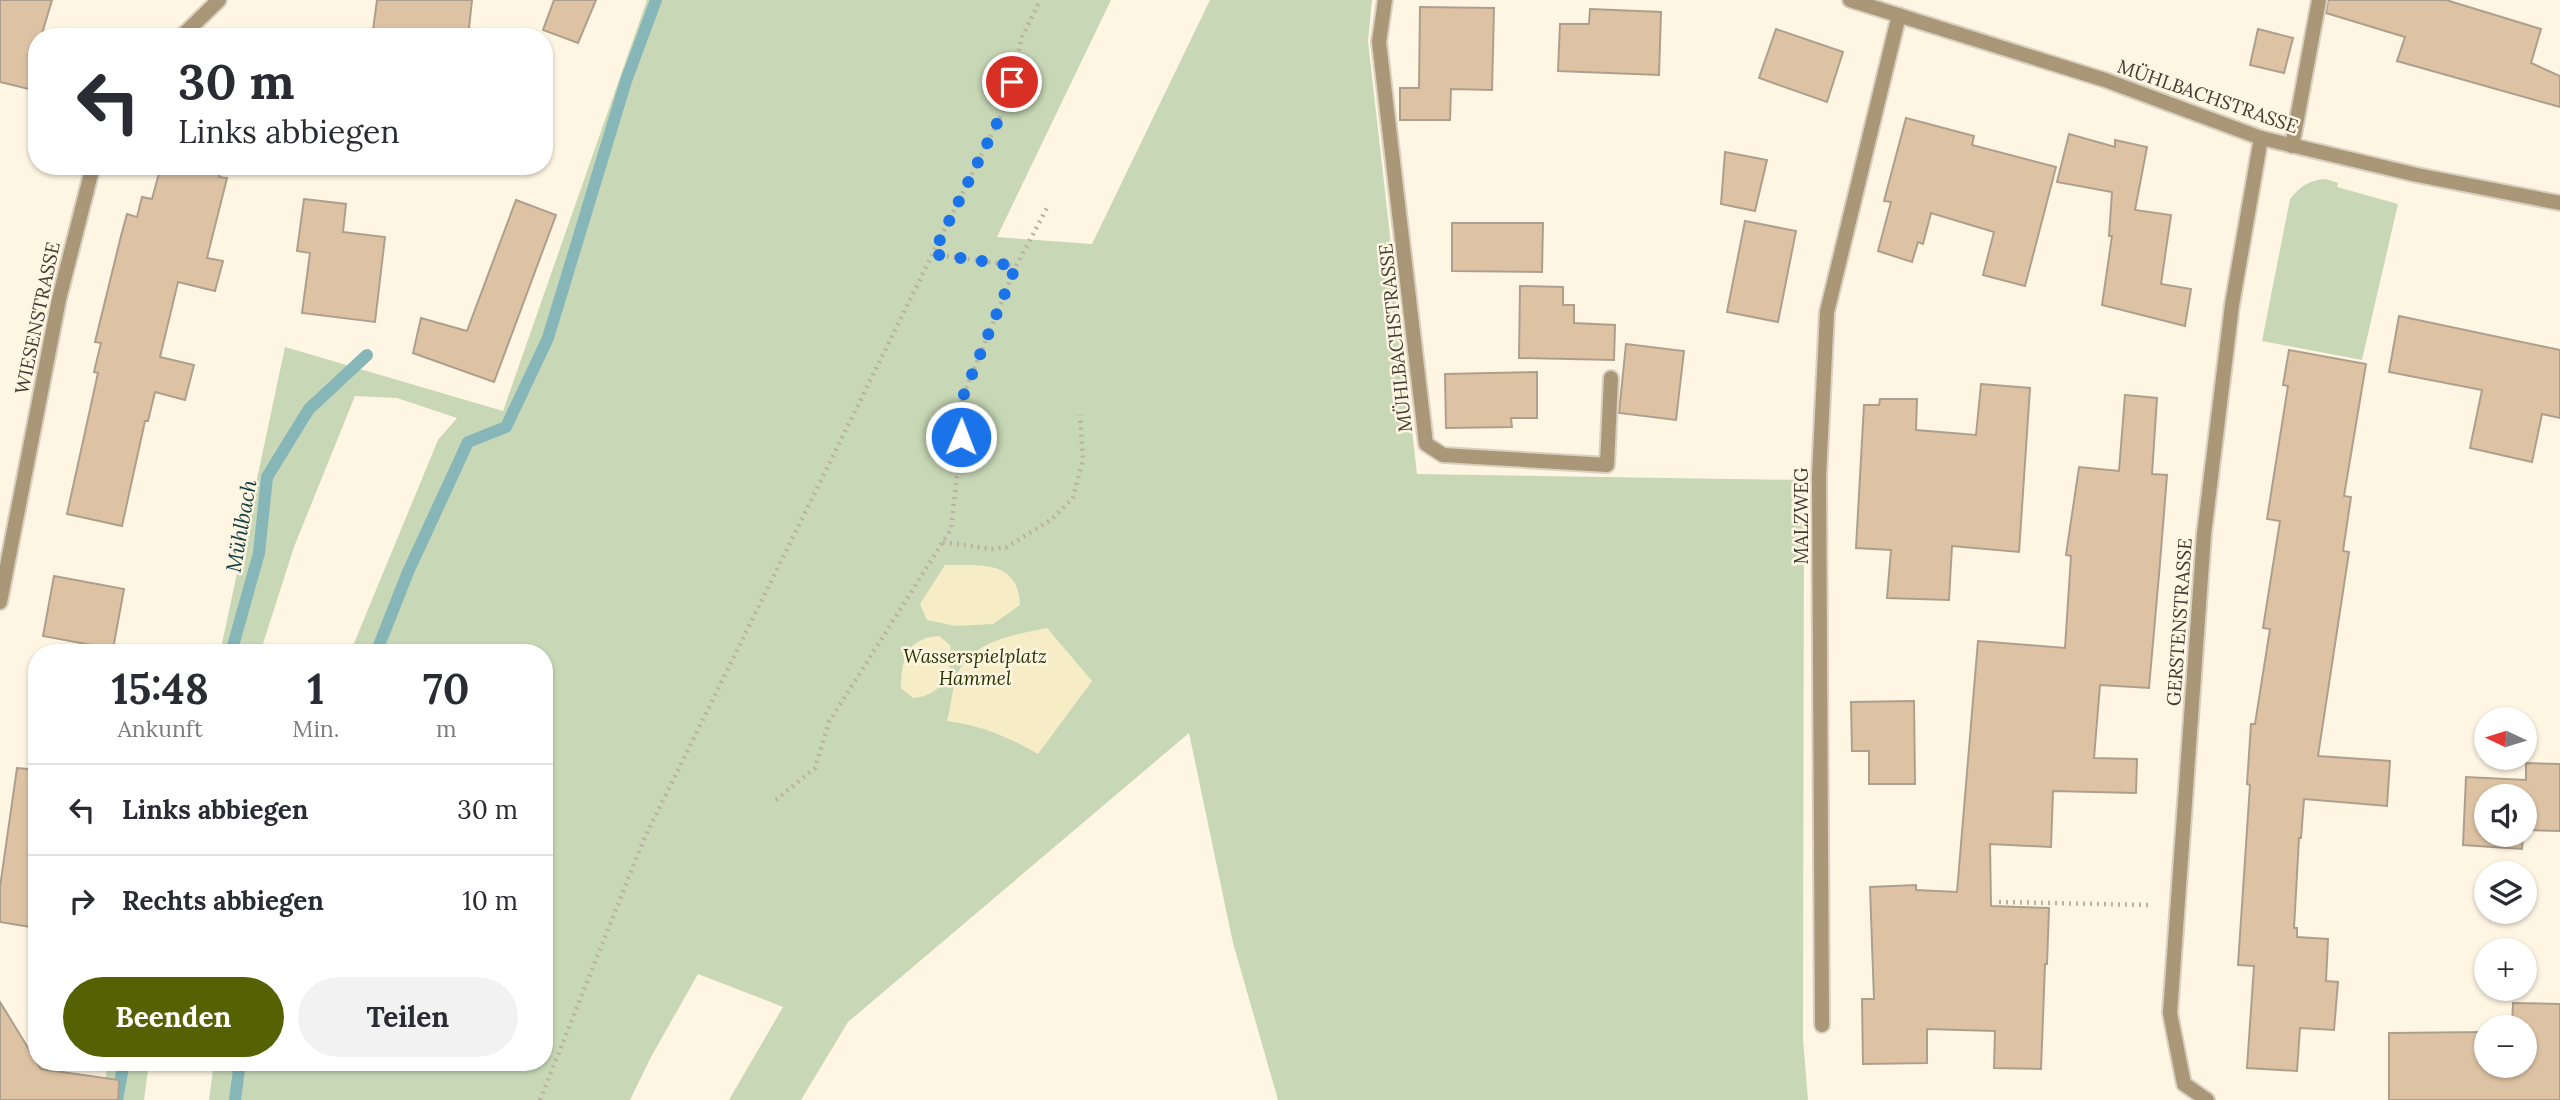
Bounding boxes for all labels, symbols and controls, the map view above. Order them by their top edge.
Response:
text: 30 m [178,50,295,112]
pin [982,52,1042,112]
street label: MÜHLBACHSTRASSE [2114,54,2302,138]
icon: left [63,56,154,147]
icon: arrive [993,63,1031,101]
text: Links abbiegen [178,111,400,152]
street label: WIESENSTRASSE [9,240,65,396]
street label: MÜHLBACHSTRASSE [1373,242,1417,434]
position arrow [924,400,998,474]
street label: MALZWEG [1789,467,1813,565]
water label: Mühlbach [220,478,262,574]
street label: GERSTENSTRASSE [2161,537,2197,707]
park label: Wasserspielplatz Hammel [903,644,1047,690]
text: 15:48 [112,662,209,716]
text: 1 [307,662,324,716]
text: 70 [423,662,469,716]
north arrow [2474,707,2538,770]
map controls [2474,707,2537,1078]
text: Ankunft [117,714,203,743]
text: Min. [292,714,340,743]
text: m [436,714,457,743]
button: sound [2474,784,2537,847]
icon: left [63,791,101,829]
text: Links abbiegen [122,793,308,826]
text: 30 m [457,793,518,826]
button: layers [2474,861,2537,924]
icon: right [63,882,101,920]
text: Rechts abbiegen [122,884,324,917]
text: 10 m [462,884,518,917]
button: + [2474,938,2537,1001]
button: Beenden [63,977,284,1057]
button: Teilen [298,977,518,1057]
button: − [2474,1015,2537,1078]

